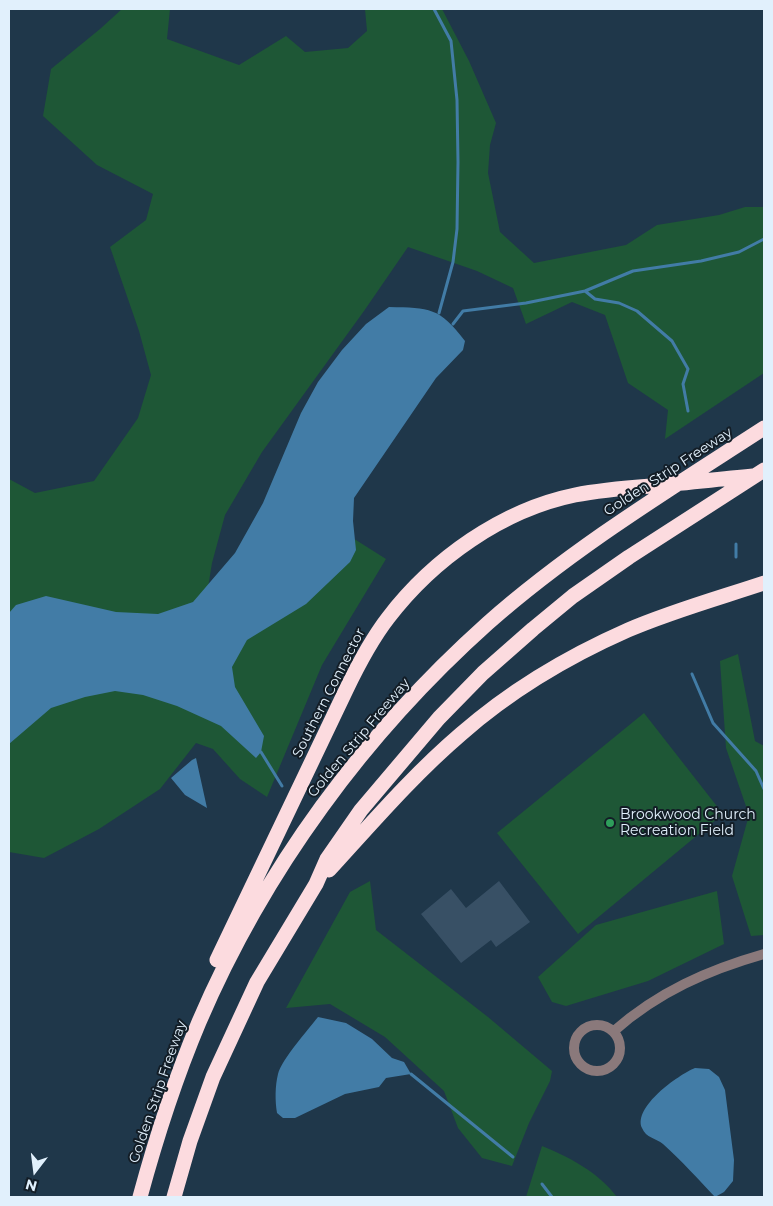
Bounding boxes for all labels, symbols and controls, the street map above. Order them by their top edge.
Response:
street label: Golden Strip Freeway [601,424,735,520]
street label: Southern Connector [289,626,369,760]
street label: Golden Strip Freeway [304,675,414,801]
place label: Brookwood Church Recreation Field [620,807,756,840]
marker: Brookwood Church Recreation Field [604,817,616,829]
street label: Golden Strip Freeway [126,1018,190,1166]
north arrow [10,1146,60,1196]
text: N [23,1175,39,1196]

